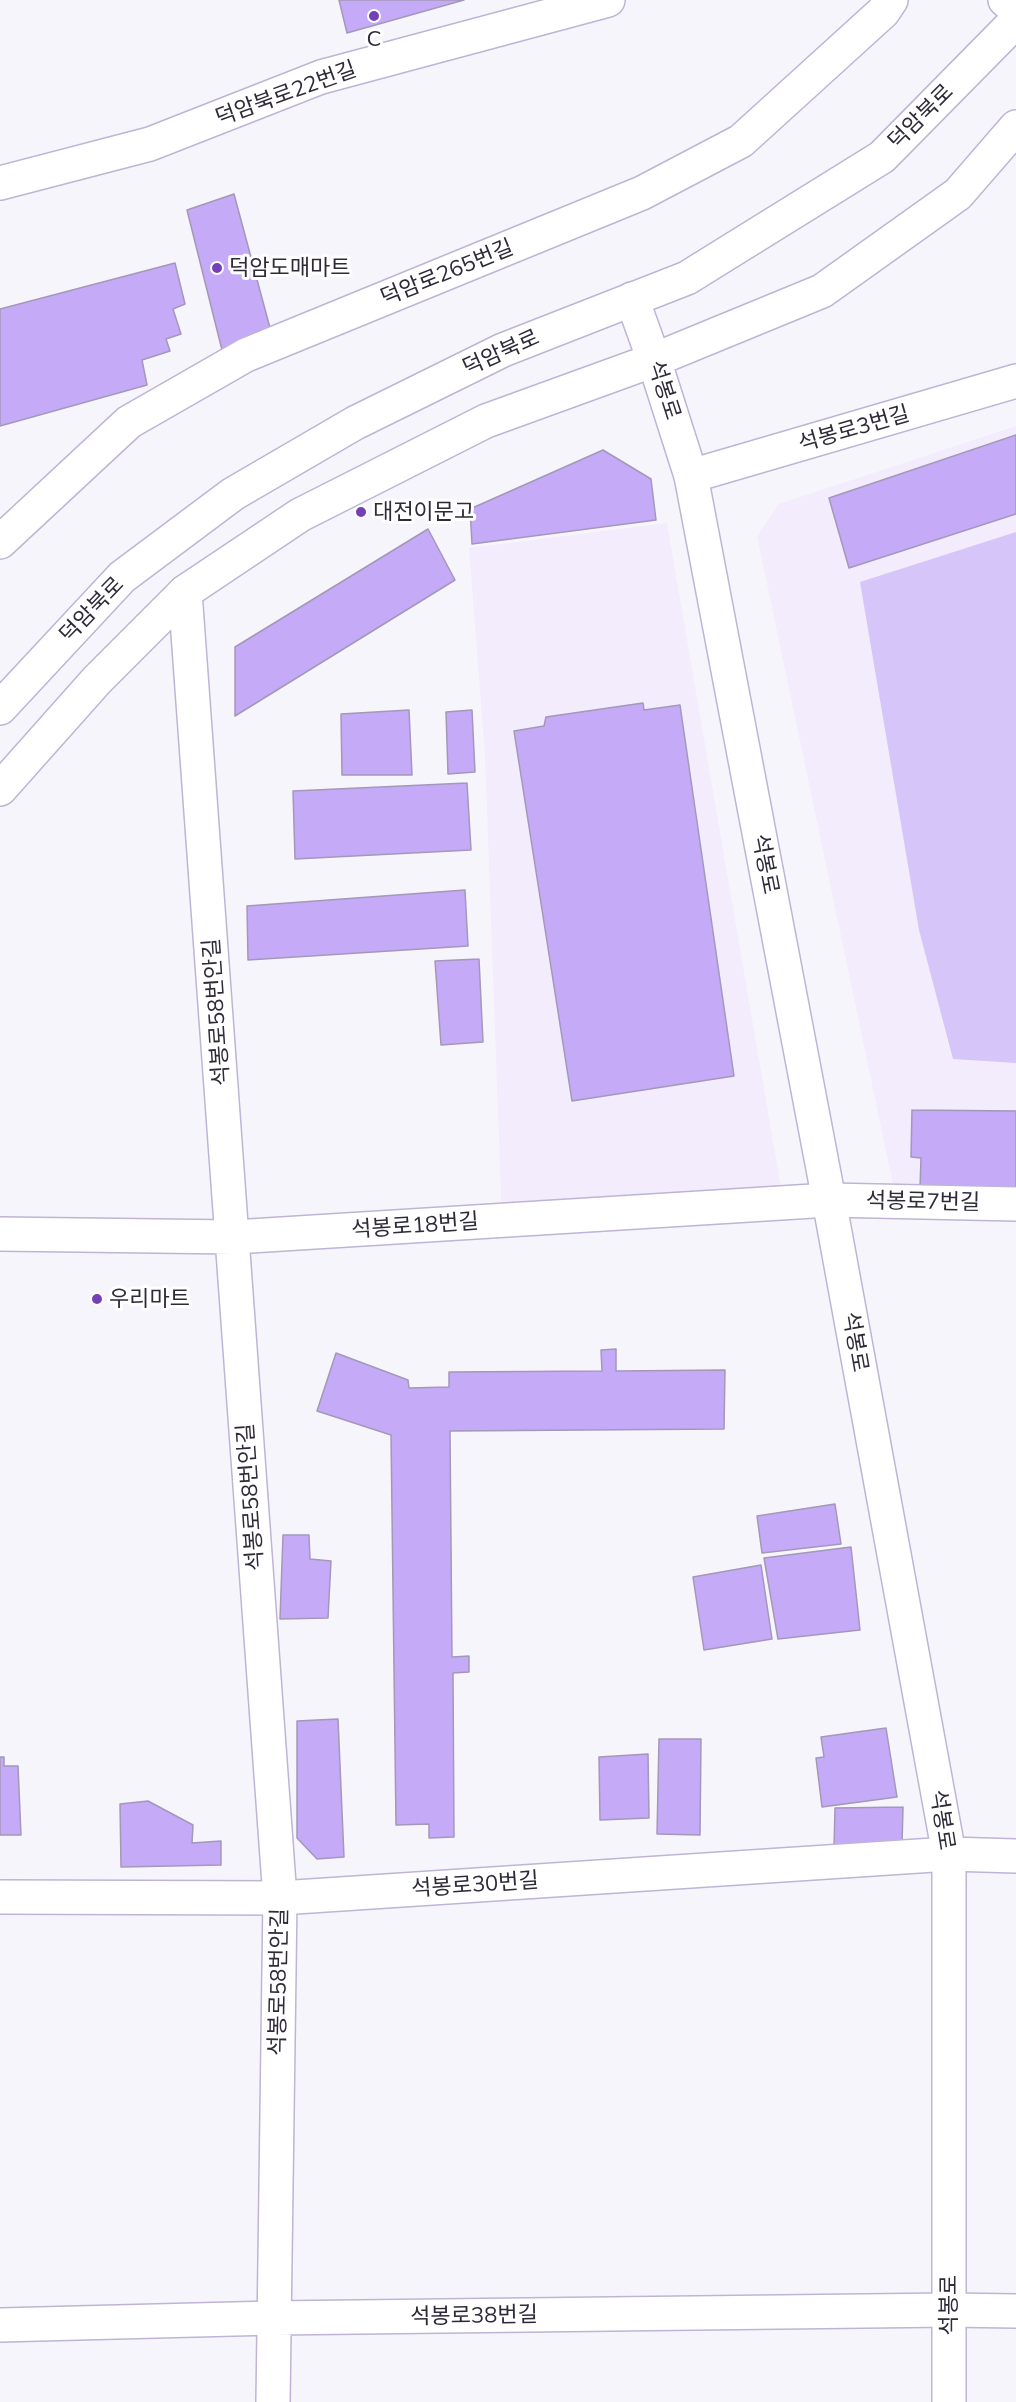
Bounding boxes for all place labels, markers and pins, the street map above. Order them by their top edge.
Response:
marker: C [367,9,381,23]
place label: C [366,26,382,52]
place label: 덕암도매마트 [229,255,350,281]
marker: 덕암도매마트 [210,261,224,275]
place label: 대전이문고 [373,499,474,525]
marker: 대전이문고 [354,505,368,519]
place label: 우리마트 [109,1286,190,1312]
marker: 우리마트 [90,1292,104,1306]

